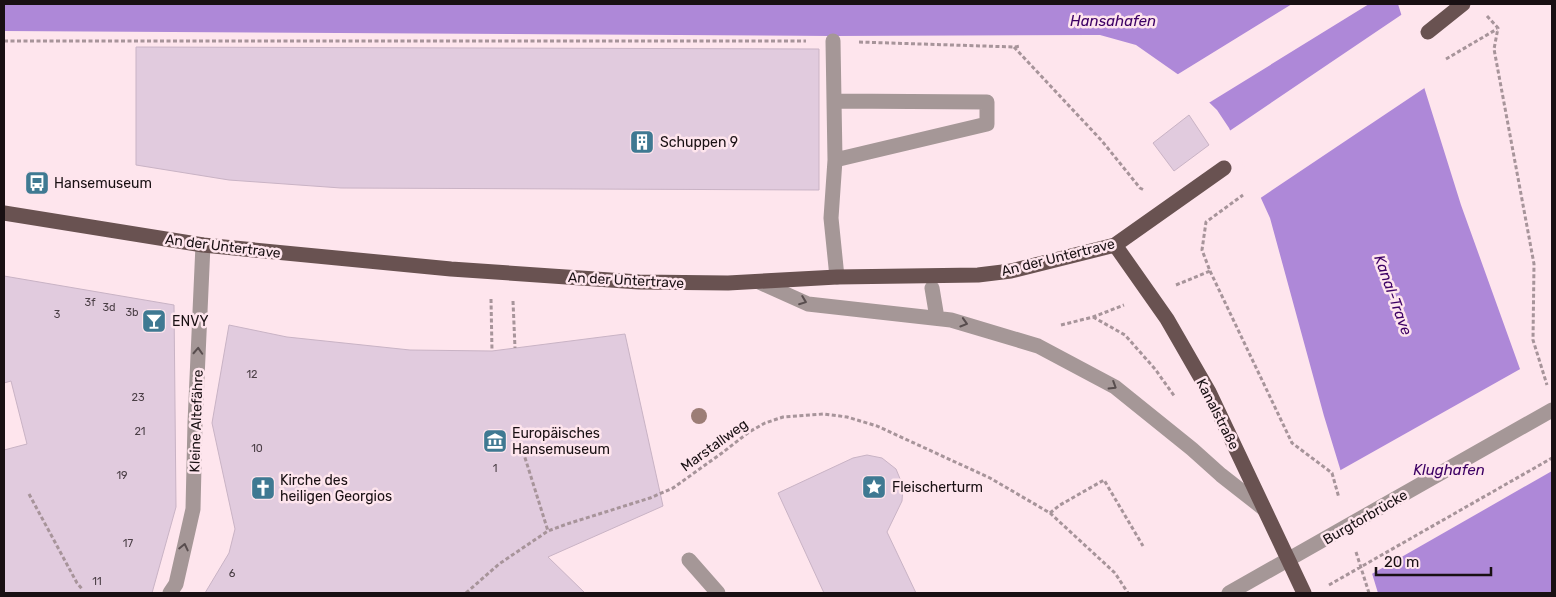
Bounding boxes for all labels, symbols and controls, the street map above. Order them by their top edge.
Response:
water label: Hansahafen [1070,12,1156,30]
building icon: Schuppen 9 [629,129,655,155]
place label: Schuppen 9 [660,134,738,151]
bus stop icon: Hansemuseum [24,170,50,196]
place label: Hansemuseum [54,175,152,192]
street label: An der Untertrave [164,231,282,262]
street label: An der Untertrave [1000,235,1117,280]
water label: Kanal-Trave [1370,252,1416,338]
street label: An der Untertrave [567,269,685,292]
one-way arrow [798,295,807,305]
house number: 3f [85,296,96,309]
house number: 3d [102,301,116,314]
house number: 3b [125,306,139,319]
house number: 3 [54,308,61,321]
bar icon: ENVY [141,308,167,334]
place label: ENVY [172,313,208,330]
one-way arrow [959,318,967,328]
one-way arrow [193,346,204,354]
house number: 12 [246,368,258,381]
street label: Kleine Altefähre [186,369,207,473]
street label: Kanalstraße [1192,376,1243,453]
one-way arrow [1107,379,1116,389]
house number: 23 [131,391,145,404]
street label: Marstallweg [678,415,751,475]
house number: 21 [134,425,146,438]
place label: Europäisches Hansemuseum [512,425,610,458]
museum icon: Europäisches Hansemuseum [482,428,508,454]
house number: 10 [251,442,263,455]
water label: Klughafen [1413,461,1485,479]
house number: 1 [493,462,497,475]
house number: 19 [116,469,128,482]
place label: Kirche des heiligen Georgios [280,472,392,505]
place icon: Fleischerturm [861,474,887,500]
church icon: Kirche des heiligen Georgios [250,475,276,501]
place label: Fleischerturm [892,479,983,496]
street label: Burgtorbrücke [1320,486,1411,548]
house number: 17 [123,537,134,550]
one-way arrow [178,542,189,551]
scale bar [1376,544,1491,576]
text: 20 m [1384,553,1419,571]
house number: 6 [229,567,236,580]
house number: 11 [92,575,102,588]

